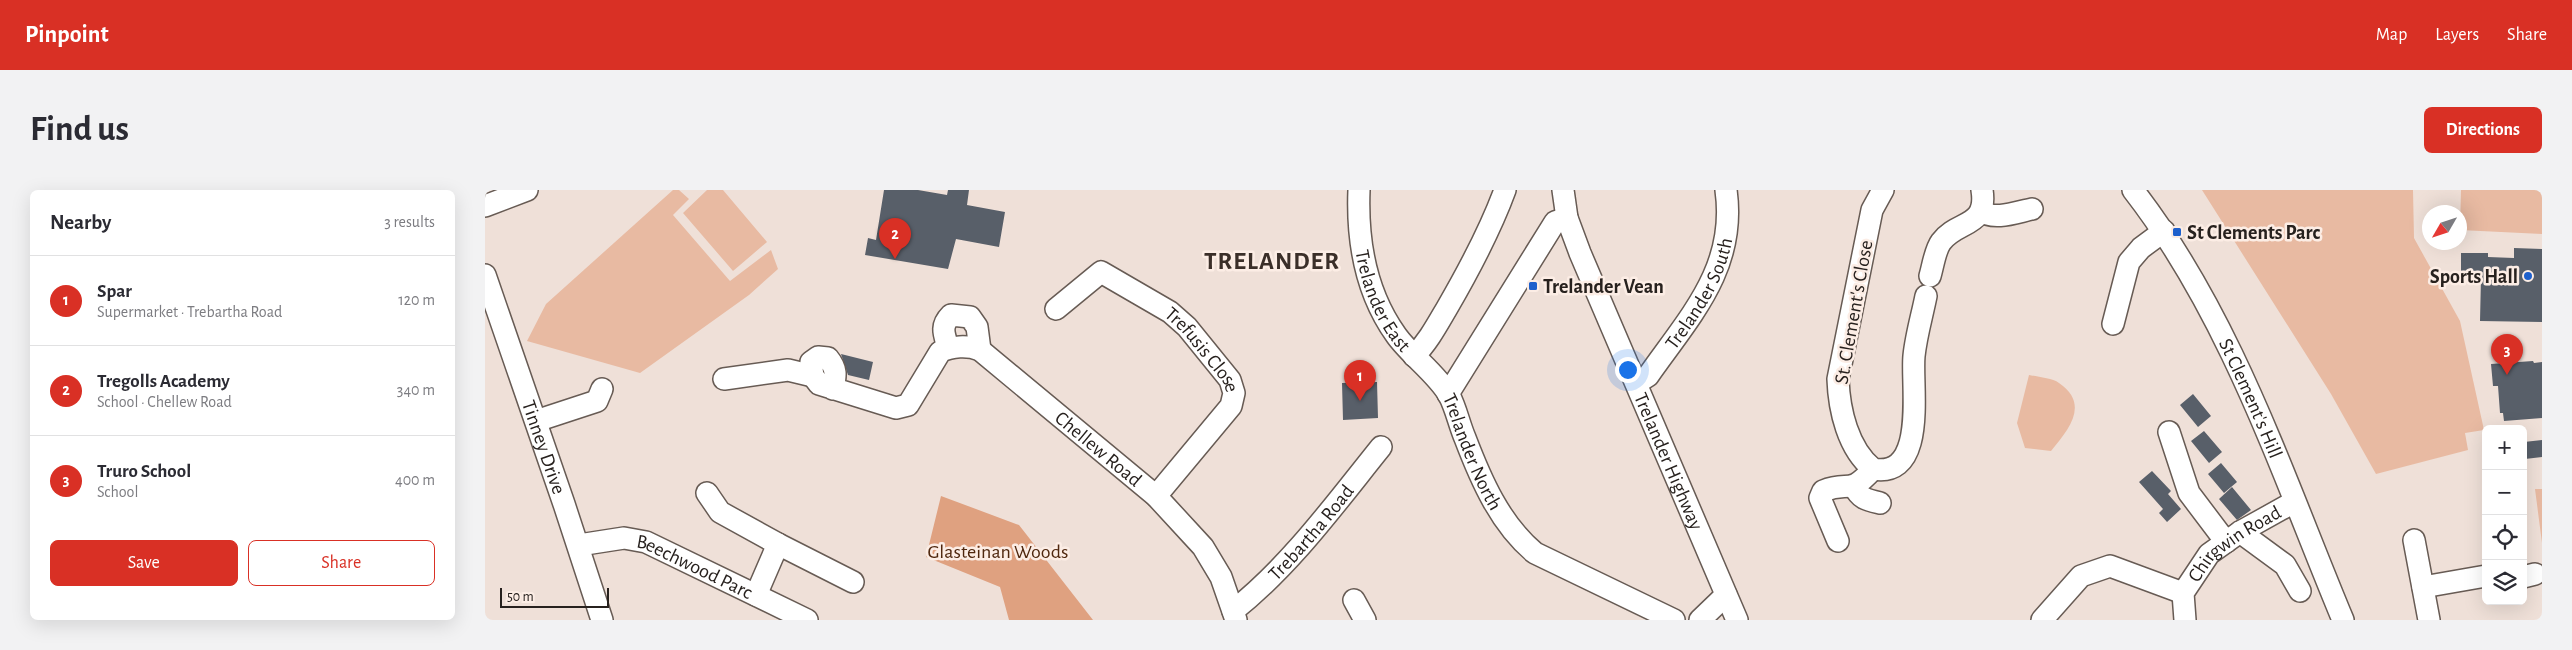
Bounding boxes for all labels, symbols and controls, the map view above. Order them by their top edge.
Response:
text: Pinpoint [25,23,109,47]
text: Map [2376,26,2407,44]
text: Layers [2435,26,2479,44]
text: Share [2507,26,2547,44]
button: Directions [2424,107,2542,153]
text: Find us [30,112,129,147]
north arrow [2422,205,2467,250]
text: Nearby [50,212,111,233]
text: 3 results [384,214,435,230]
pin: 2 [879,218,911,259]
place label: St Clements Parc [2187,223,2321,243]
marker: St Clements Parc [2171,226,2183,238]
street label: Trelander South [1662,236,1736,353]
street label: St. Clement's Close [1831,239,1876,386]
street label: Trelander East [1352,248,1414,356]
district label: TRELANDER [1204,249,1340,274]
place label: Sports Hall [2430,267,2518,287]
marker: Sports Hall [2522,270,2534,282]
place label: Trelander Vean [1543,277,1664,297]
marker: Trelander Vean [1527,280,1539,292]
text: Spar [97,282,132,301]
text: 1 [63,292,69,308]
text: 120 m [398,292,435,308]
street label: Trefusis Close [1161,303,1242,394]
text: Supermarket · Trebartha Road [97,304,282,320]
pin: 3 [2491,334,2523,375]
street label: St Clement's Hill [2215,336,2286,461]
your location [1615,357,1641,383]
pin: 1 [1344,360,1376,401]
text: Tregolls Academy [97,372,230,391]
text: 2 [62,382,70,398]
text: 340 m [397,382,435,398]
street label: Trelander North [1439,390,1505,514]
street label: Trelander Highway [1630,390,1706,533]
text: School · Chellew Road [97,394,232,410]
street label: Tinney Drive [518,398,569,497]
street label: Chellew Road [1051,408,1145,491]
map controls [2482,425,2527,605]
button: + [2482,425,2527,470]
text: Truro School [97,462,191,481]
button: − [2482,470,2527,515]
text: 3 [63,472,69,488]
text: 400 m [395,472,435,488]
street label: Trebartha Road [1265,481,1358,585]
text: School [97,484,138,500]
street label: Chirgwin Road [2184,502,2285,586]
button: locate [2482,515,2527,560]
street label: Beechwood Parc [635,532,756,603]
button: Save [50,540,238,586]
button: Share [248,540,435,586]
park label: Glasteinan Woods [928,542,1068,562]
button: layers [2482,560,2527,605]
scale bar [500,585,609,608]
text: 50 m [507,590,534,604]

